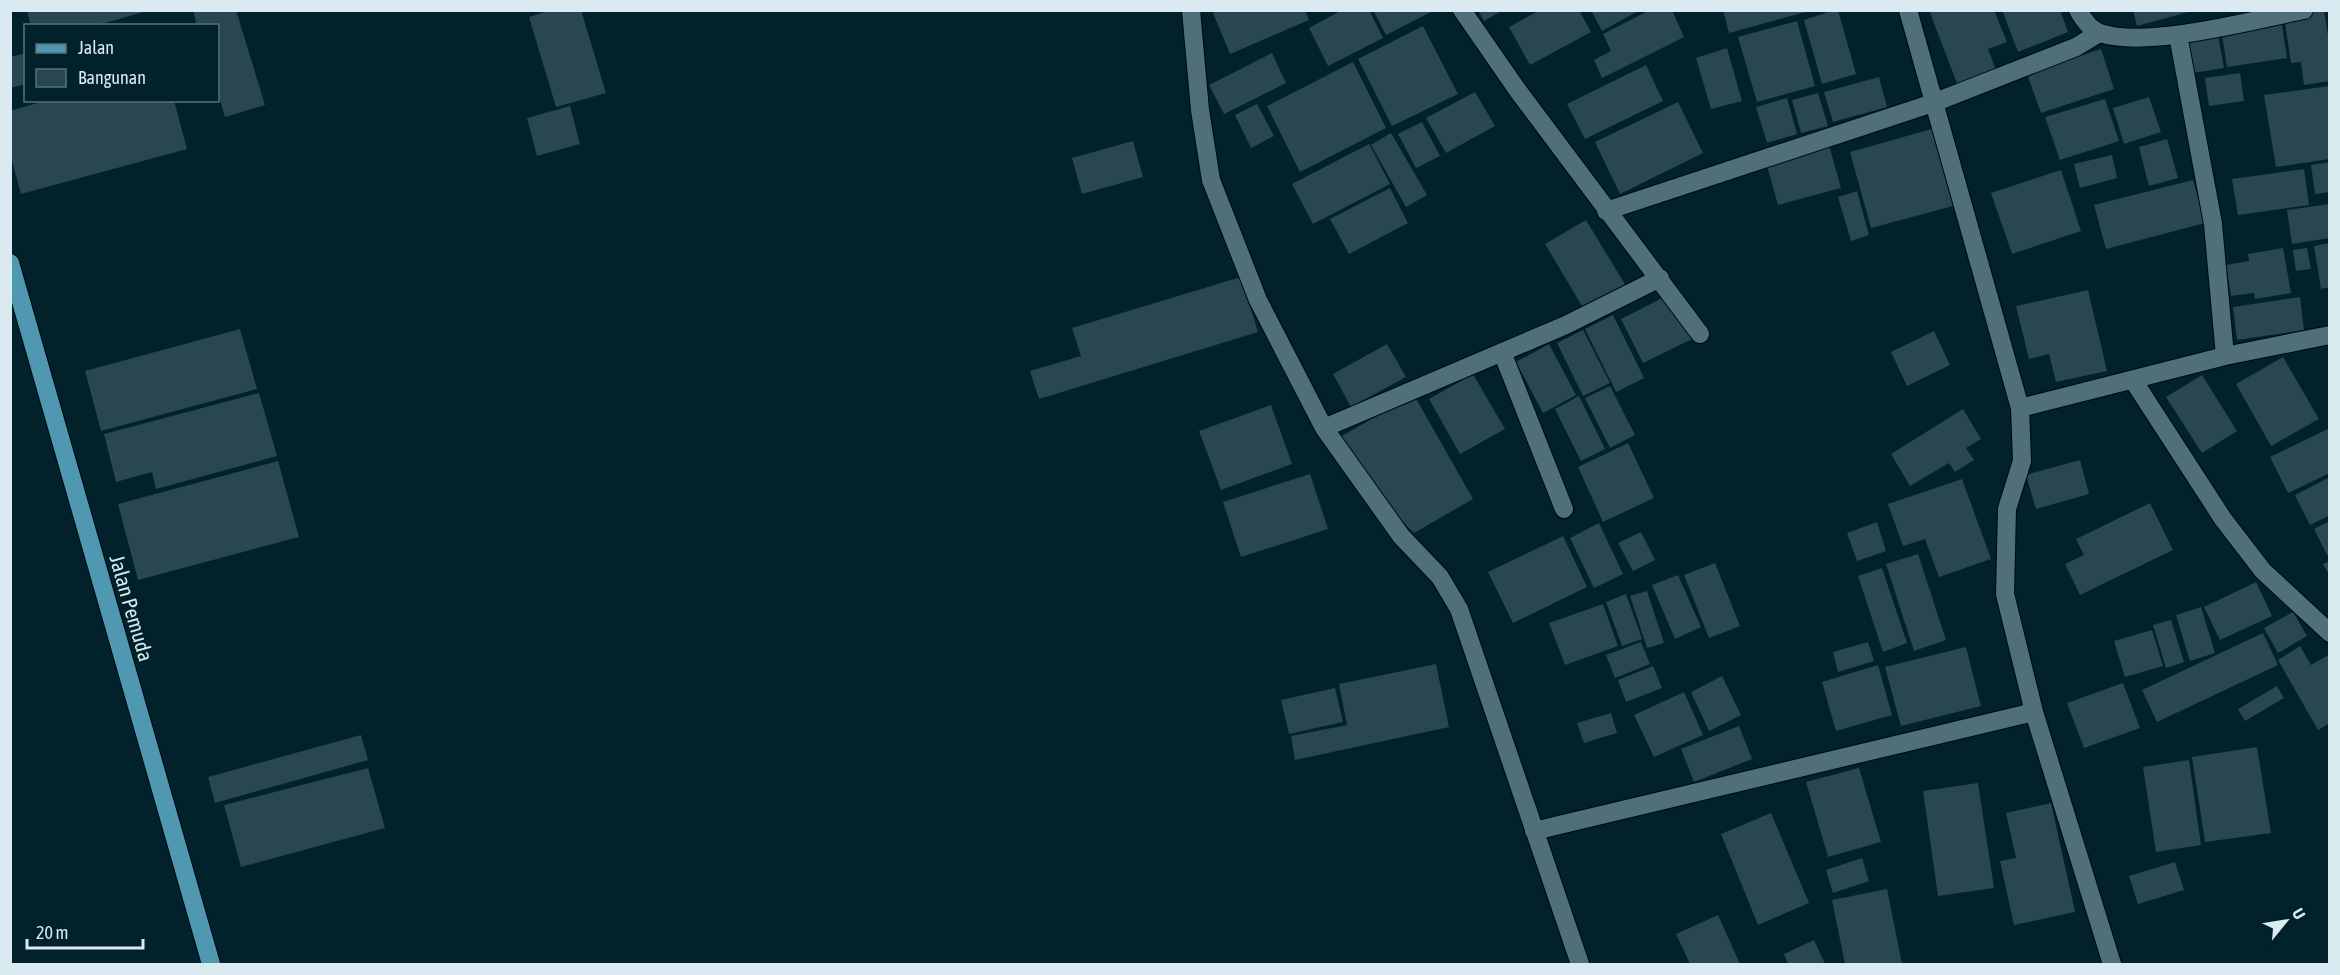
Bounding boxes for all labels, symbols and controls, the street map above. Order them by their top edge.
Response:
legend [24,24,219,102]
text: Jalan [78,37,114,58]
text: Bangunan [78,67,146,88]
street label: Jalan Pemuda [105,552,159,664]
north arrow [2256,891,2316,951]
text: U [2289,905,2309,922]
scale bar [27,912,142,950]
text: 20 m [36,922,68,943]

